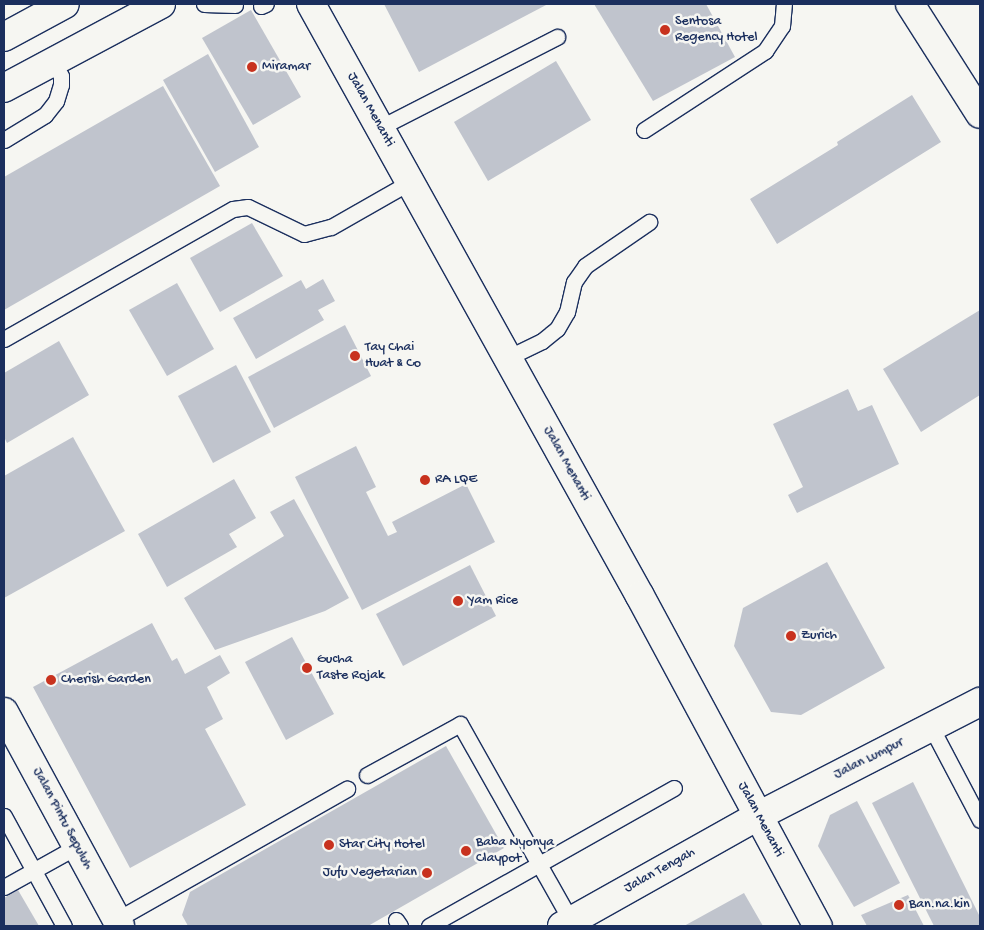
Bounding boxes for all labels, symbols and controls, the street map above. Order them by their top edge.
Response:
place label: Sentosa Regency Hotel [675,14,758,46]
marker: Sentosa Regency Hotel [659,24,671,36]
place label: Miramar [262,59,310,75]
marker: Miramar [246,61,258,73]
street label: Jalan Menanti [343,70,397,150]
place label: Tay Chai Huat & Co [365,340,421,372]
marker: Tay Chai Huat & Co [349,350,361,362]
street label: Jalan Menanti [539,424,593,504]
place label: RA LQE [435,472,477,488]
marker: RA LQE [419,474,431,486]
place label: Yam Rice [468,593,518,609]
marker: Yam Rice [452,595,464,607]
place label: Zurich [801,628,837,644]
marker: Zurich [785,630,797,642]
place label: Gucha Taste Rojak [317,652,384,684]
marker: Gucha Taste Rojak [301,662,313,674]
place label: Cherish Garden [61,672,151,688]
marker: Cherish Garden [45,674,57,686]
street label: Jalan Lumpur [831,734,907,784]
street label: Jalan Pintu Sepuluh [28,765,96,873]
street label: Jalan Menanti [733,780,787,860]
place label: Baba Nyonya Claypot [476,835,554,868]
place label: Star City Hotel [339,837,425,853]
marker: Star City Hotel [323,839,335,851]
marker: Baba Nyonya Claypot [460,845,472,857]
street label: Jalan Tengah [622,845,698,897]
place label: Jufu Vegetarian [323,865,417,881]
marker: Jufu Vegetarian [421,867,433,879]
place label: Ban.na.kin [909,897,970,913]
marker: Ban.na.kin [893,899,905,911]

